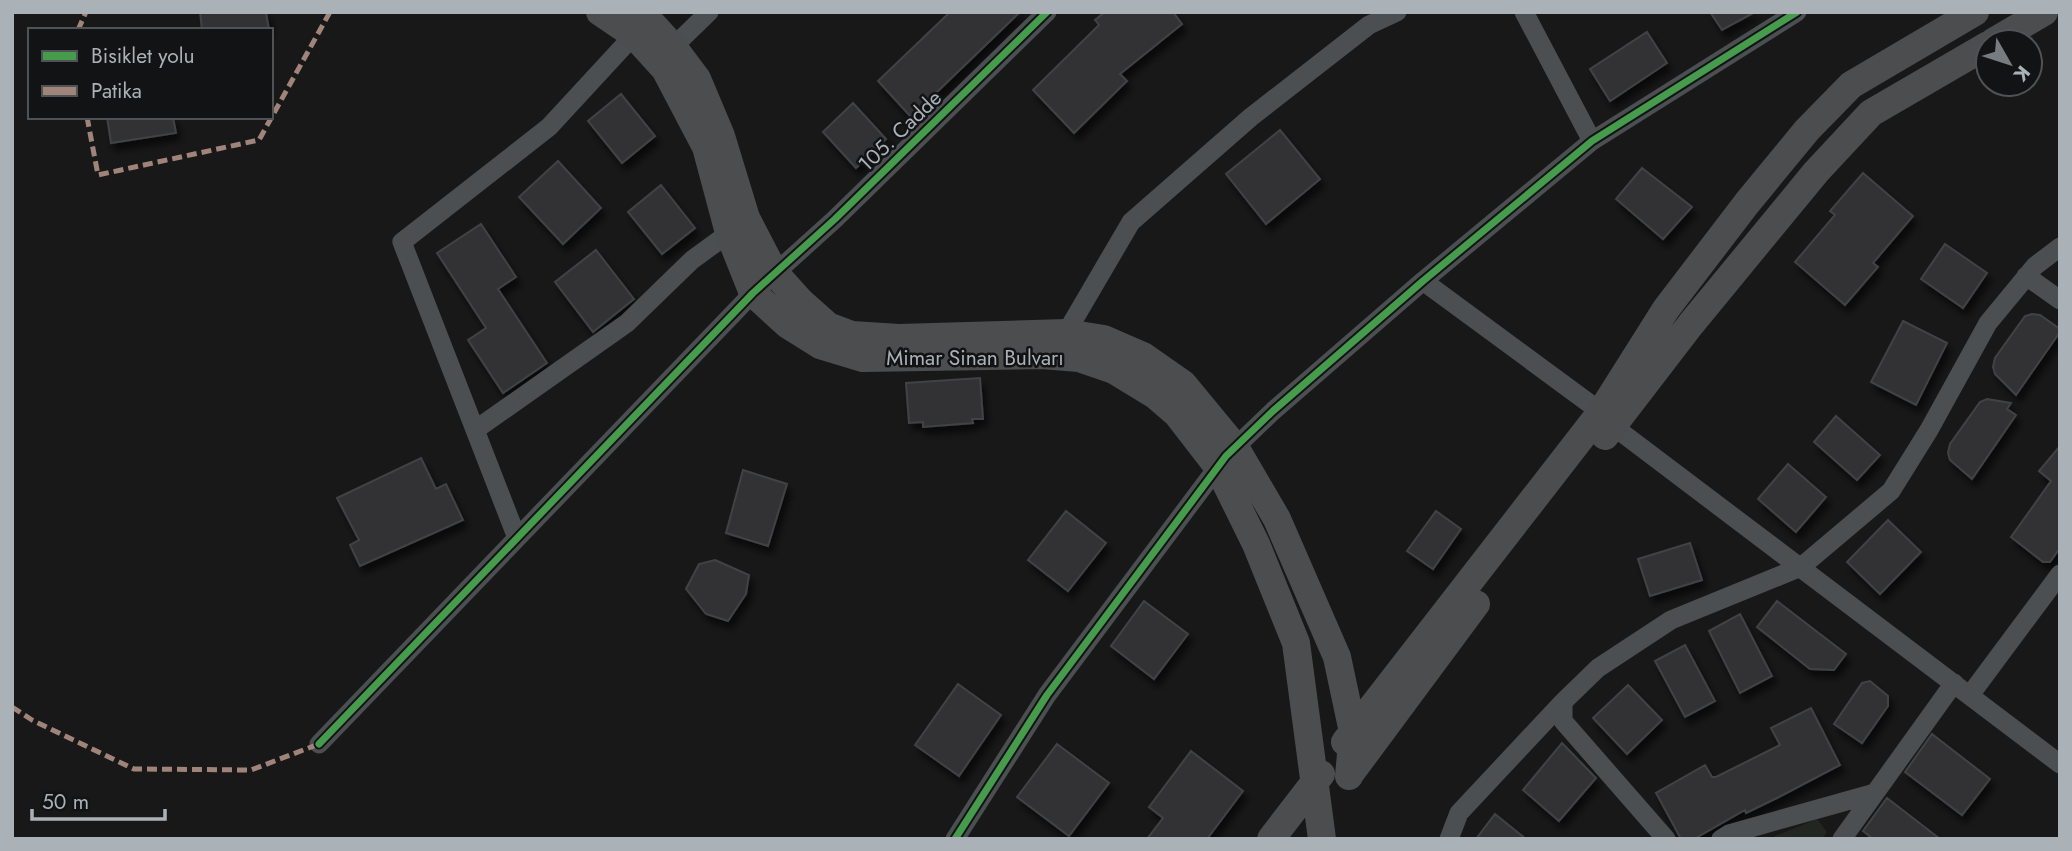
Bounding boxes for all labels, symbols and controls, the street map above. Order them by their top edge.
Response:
legend [28,28,273,119]
north arrow [1974,28,2044,98]
text: Bisiklet yolu [91,41,195,71]
text: K [2007,60,2036,88]
text: Patika [91,76,142,106]
street label: 105. Cadde [852,83,949,179]
street label: Mimar Sinan Bulvarı [886,343,1064,373]
scale bar [32,778,164,822]
text: 50 m [42,787,89,817]

